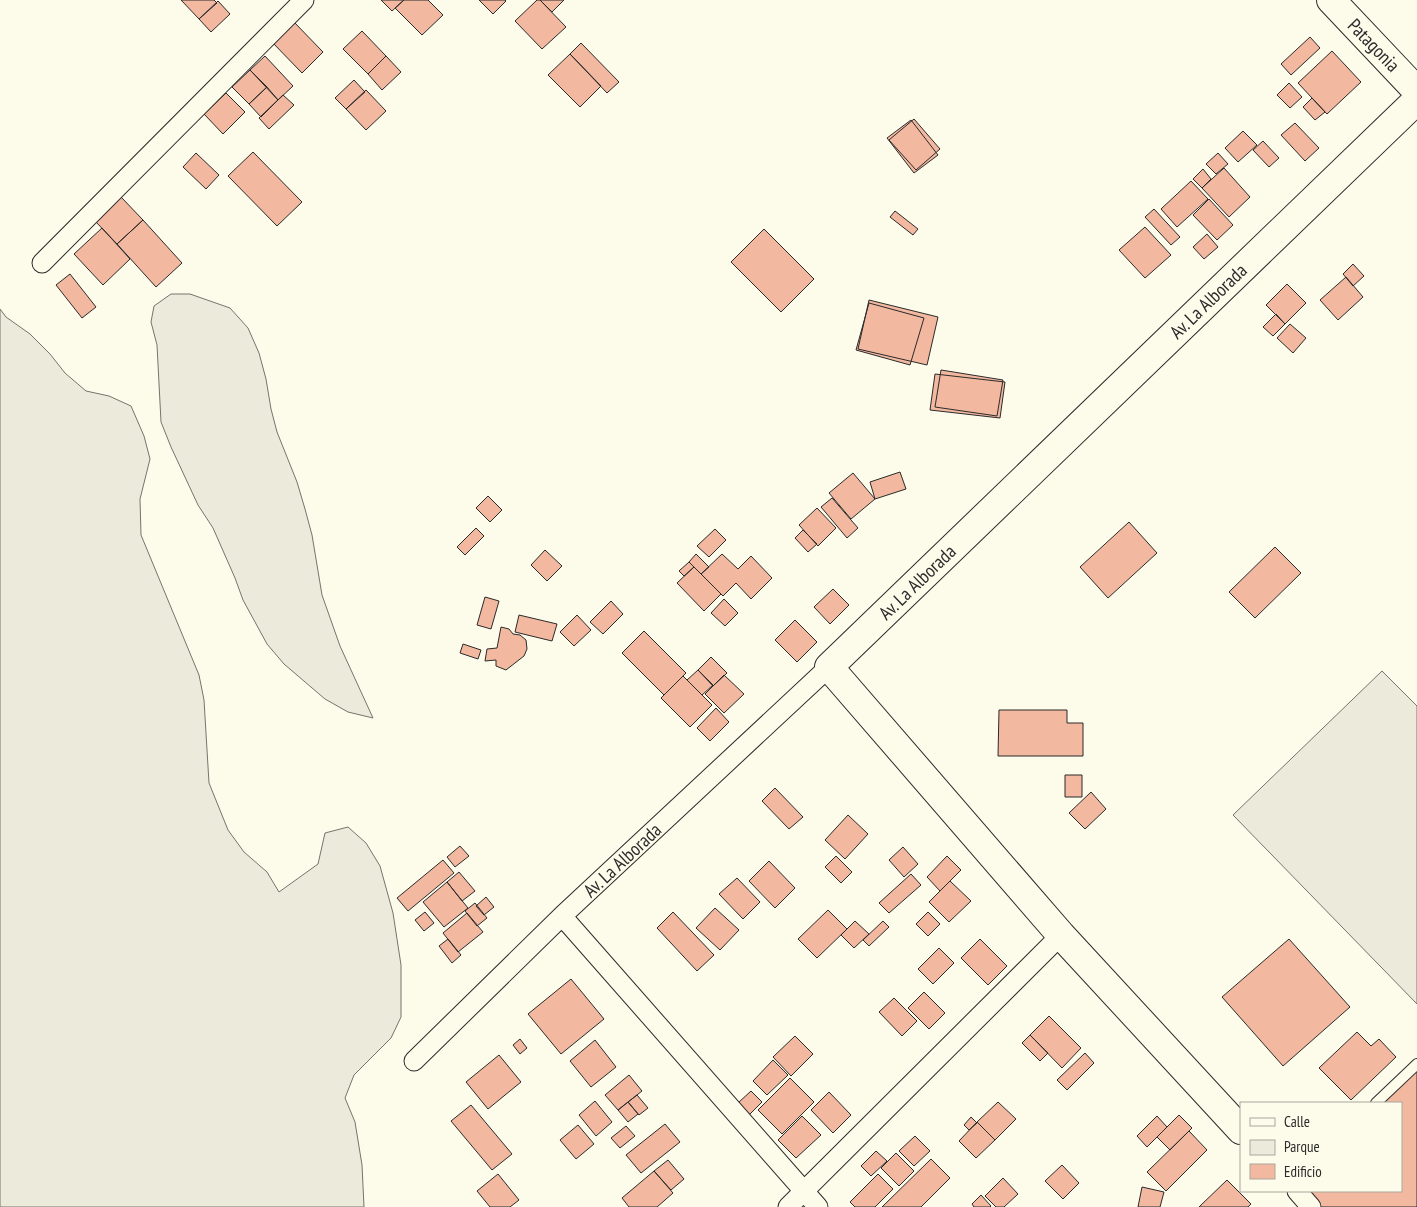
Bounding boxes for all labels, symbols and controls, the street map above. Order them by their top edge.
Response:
street label: Patagonia [1343,13,1405,77]
street label: Av. La Alborada [1164,258,1252,344]
street label: Av. La Alborada [873,539,961,625]
street label: Av. La Alborada [578,818,666,902]
legend [1240,1102,1402,1192]
text: Calle [1284,1112,1310,1131]
text: Parque [1284,1137,1320,1156]
text: Edificio [1284,1162,1322,1181]

